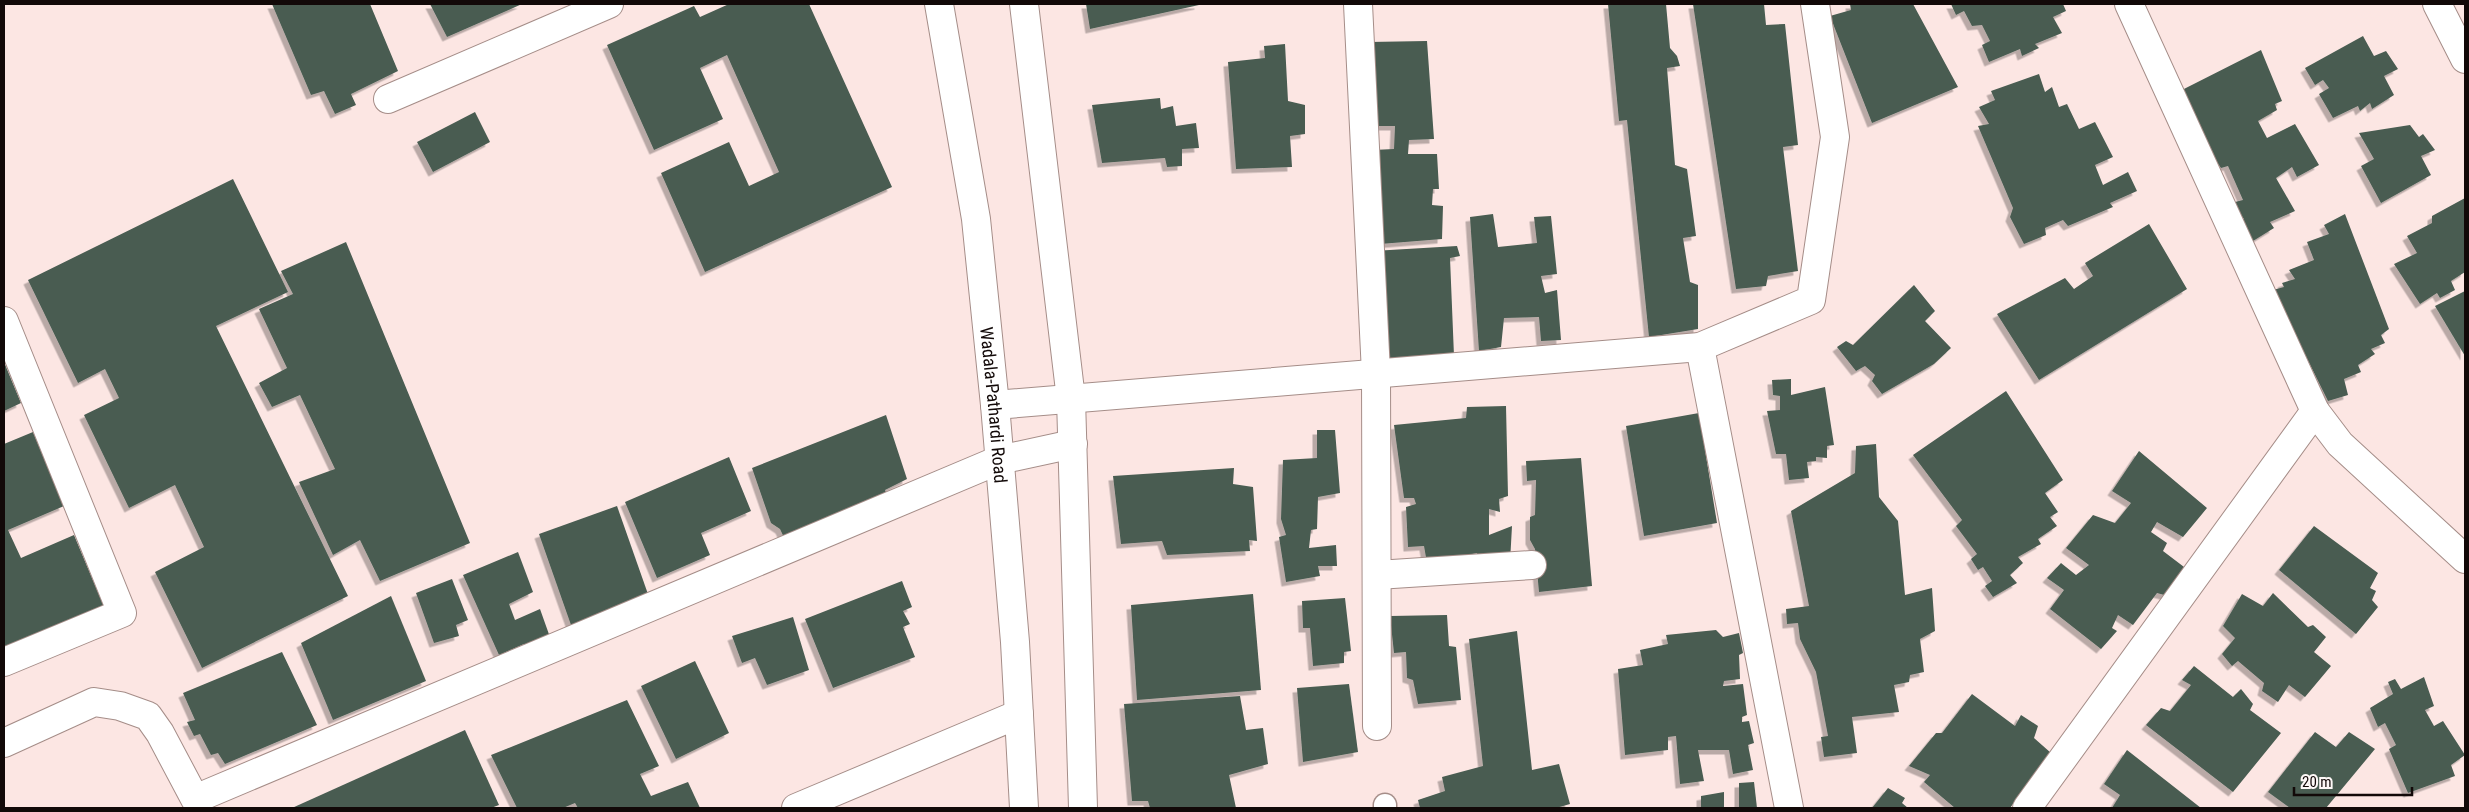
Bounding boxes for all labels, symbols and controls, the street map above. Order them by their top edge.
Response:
street label: Wadala-Pathardi Road [977,326,1012,484]
scale bar [2294,764,2412,796]
text: 20 m [2302,773,2332,791]

